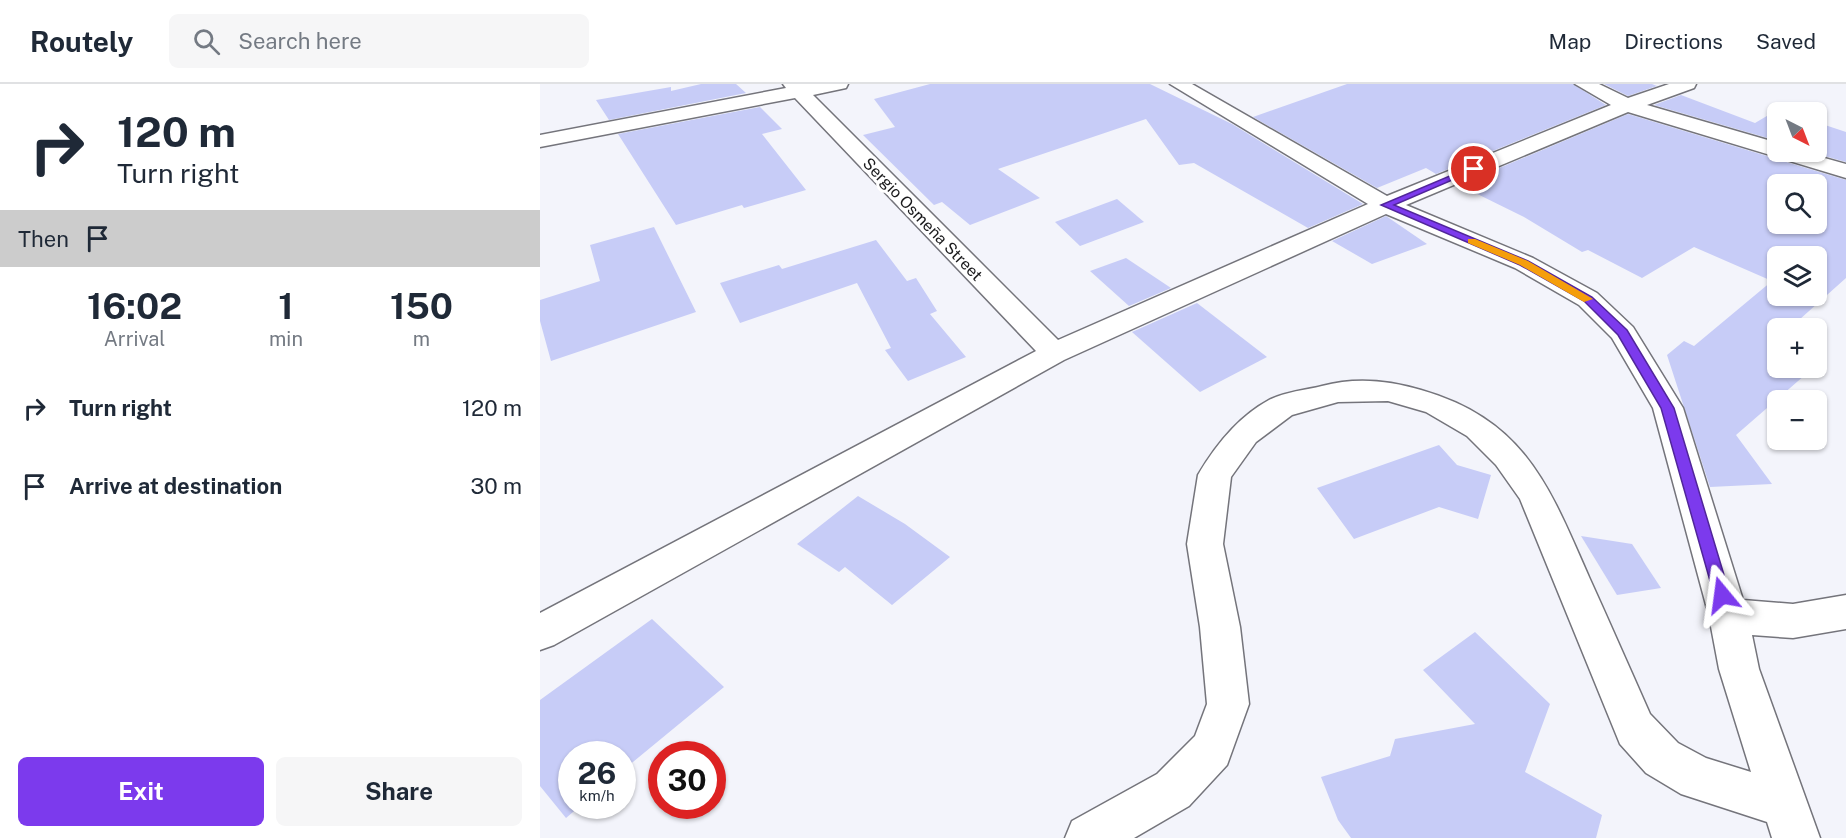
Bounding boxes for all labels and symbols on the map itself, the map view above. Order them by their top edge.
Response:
north arrow [1767,102,1827,162]
pin [1448,143,1499,194]
street label: Sergio Osmeña Street [859,154,986,285]
position arrow [1690,563,1754,627]
speed limit sign: 30 [648,741,726,819]

